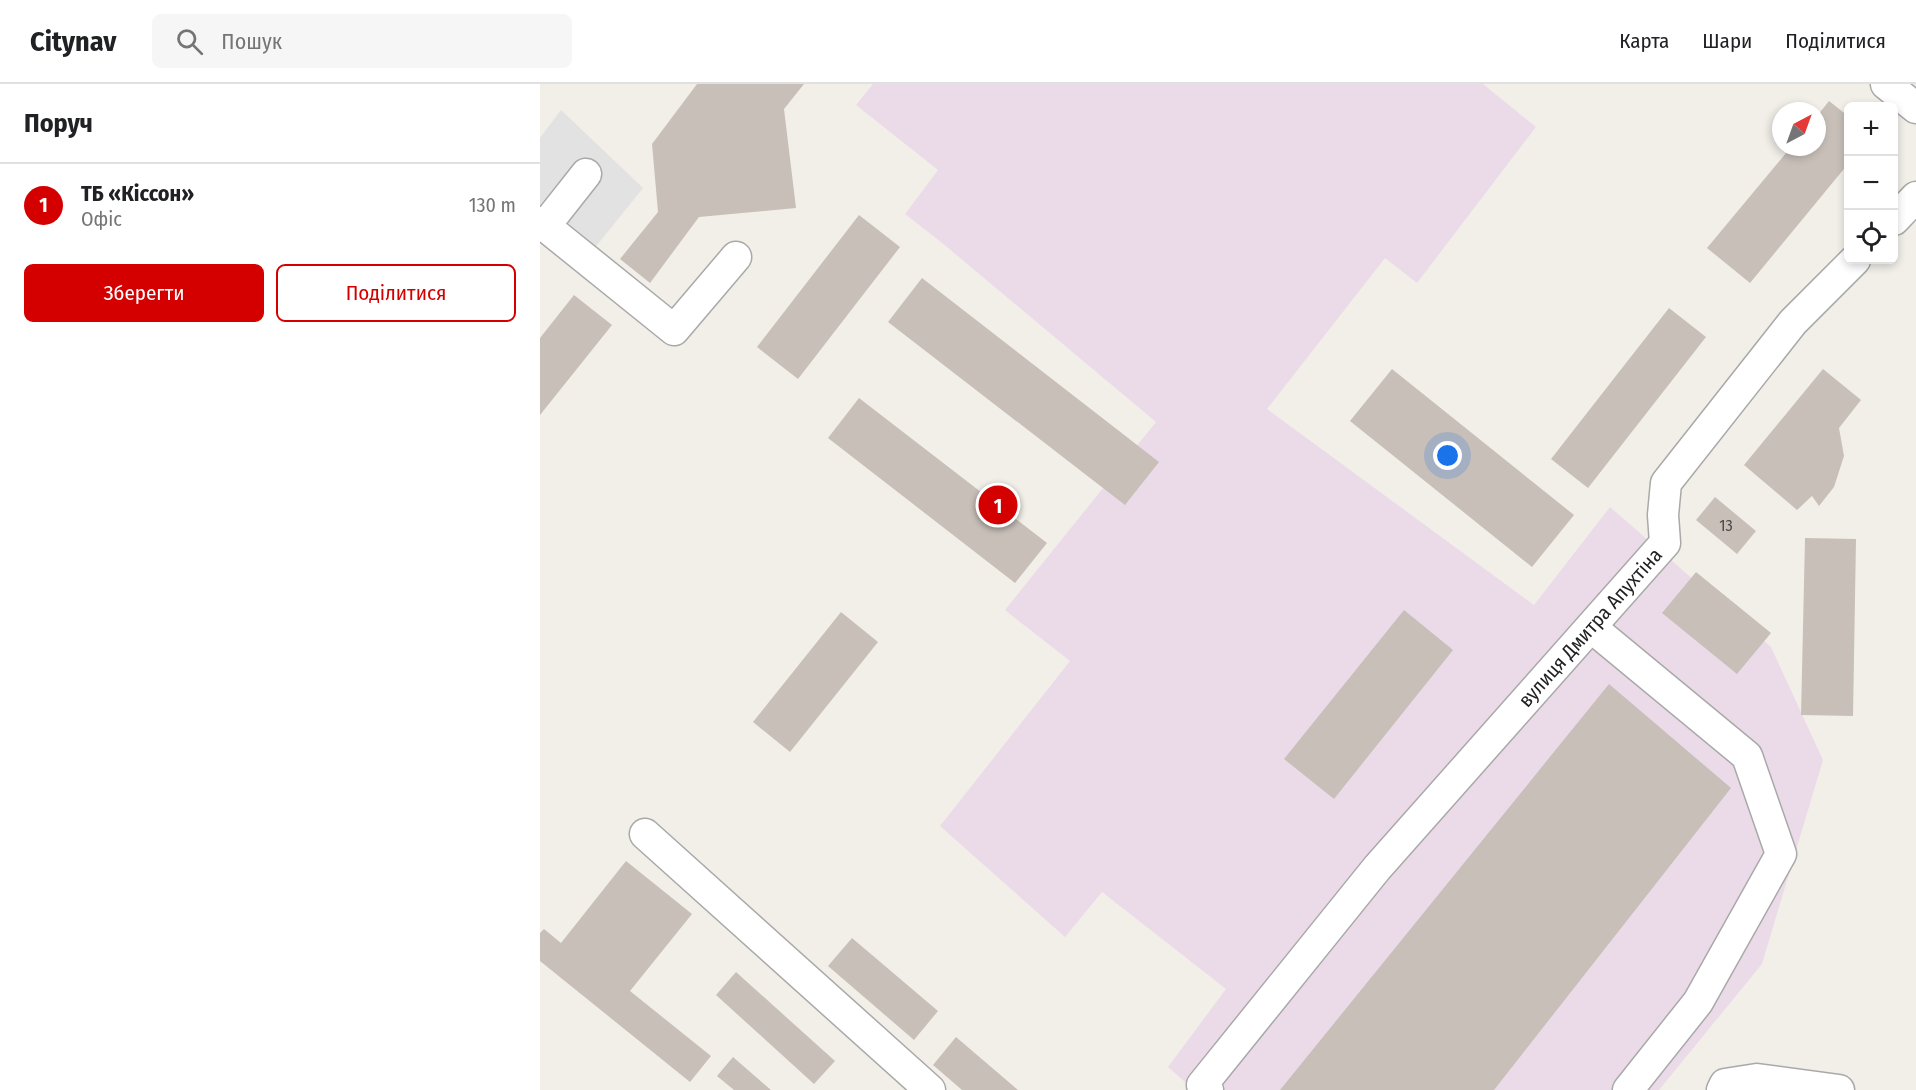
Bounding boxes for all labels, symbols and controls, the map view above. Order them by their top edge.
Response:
search box [152,14,572,68]
text: Citynav [30,25,116,58]
icon: search [173,25,206,58]
text: Пошук [221,28,282,55]
text: Карта [1619,28,1669,54]
text: Шари [1702,28,1752,54]
text: Поділитися [1785,28,1886,54]
north arrow [1772,102,1826,156]
map controls [1844,102,1898,264]
button: + [1844,102,1898,156]
text: Поруч [24,108,93,139]
button: − [1844,156,1898,210]
text: ТБ «Кіссон» [81,180,194,207]
text: 1 [39,193,48,217]
text: 130 m [469,193,516,217]
text: Офіс [81,207,122,231]
button: locate [1844,210,1898,264]
button: Зберегти [24,264,264,322]
button: Поділитися [276,264,516,322]
your location [1433,441,1462,470]
pin: 1 [978,482,1018,528]
house number: 13 [1719,516,1733,535]
street label: вулиця Дмитра Апухтіна [1513,543,1667,712]

